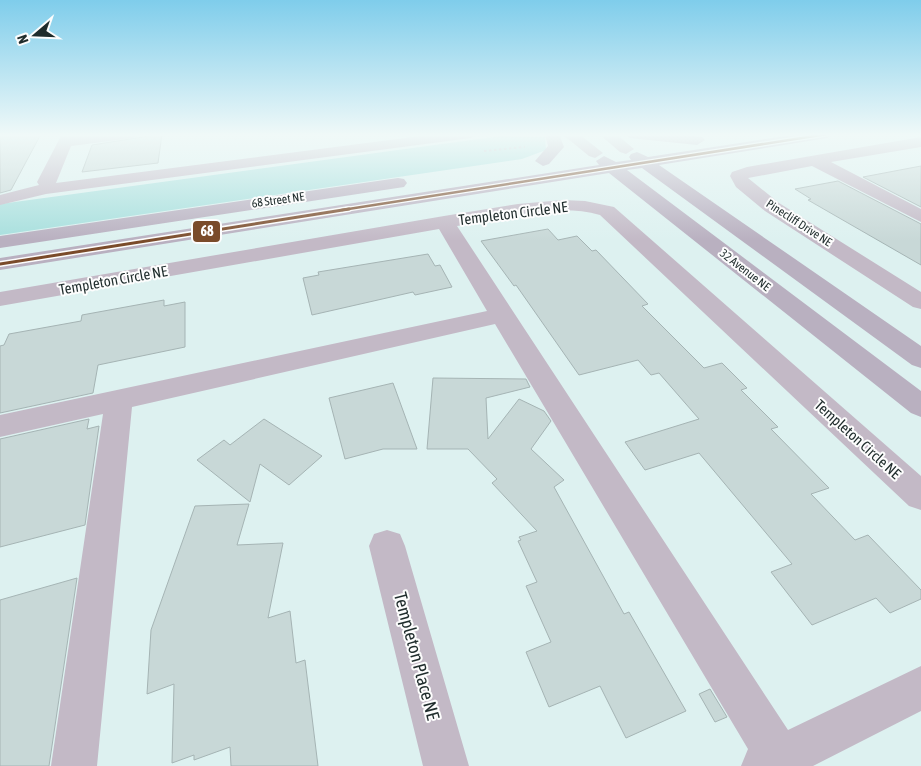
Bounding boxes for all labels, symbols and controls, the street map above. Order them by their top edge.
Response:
north arrow [10,10,60,60]
text: N [14,33,32,46]
street label: 68 Street NE [251,189,305,211]
street label: Pinecliff Drive NE [764,197,834,249]
street label: Templeton Circle NE [458,198,569,228]
line badge: 68 [192,220,221,243]
text: 68 [200,223,214,239]
street label: 32 Avenue NE [717,246,773,294]
street label: Templeton Circle NE [58,262,169,298]
street label: Templeton Circle NE [812,396,905,482]
street label: Templeton Place NE [390,590,444,723]

